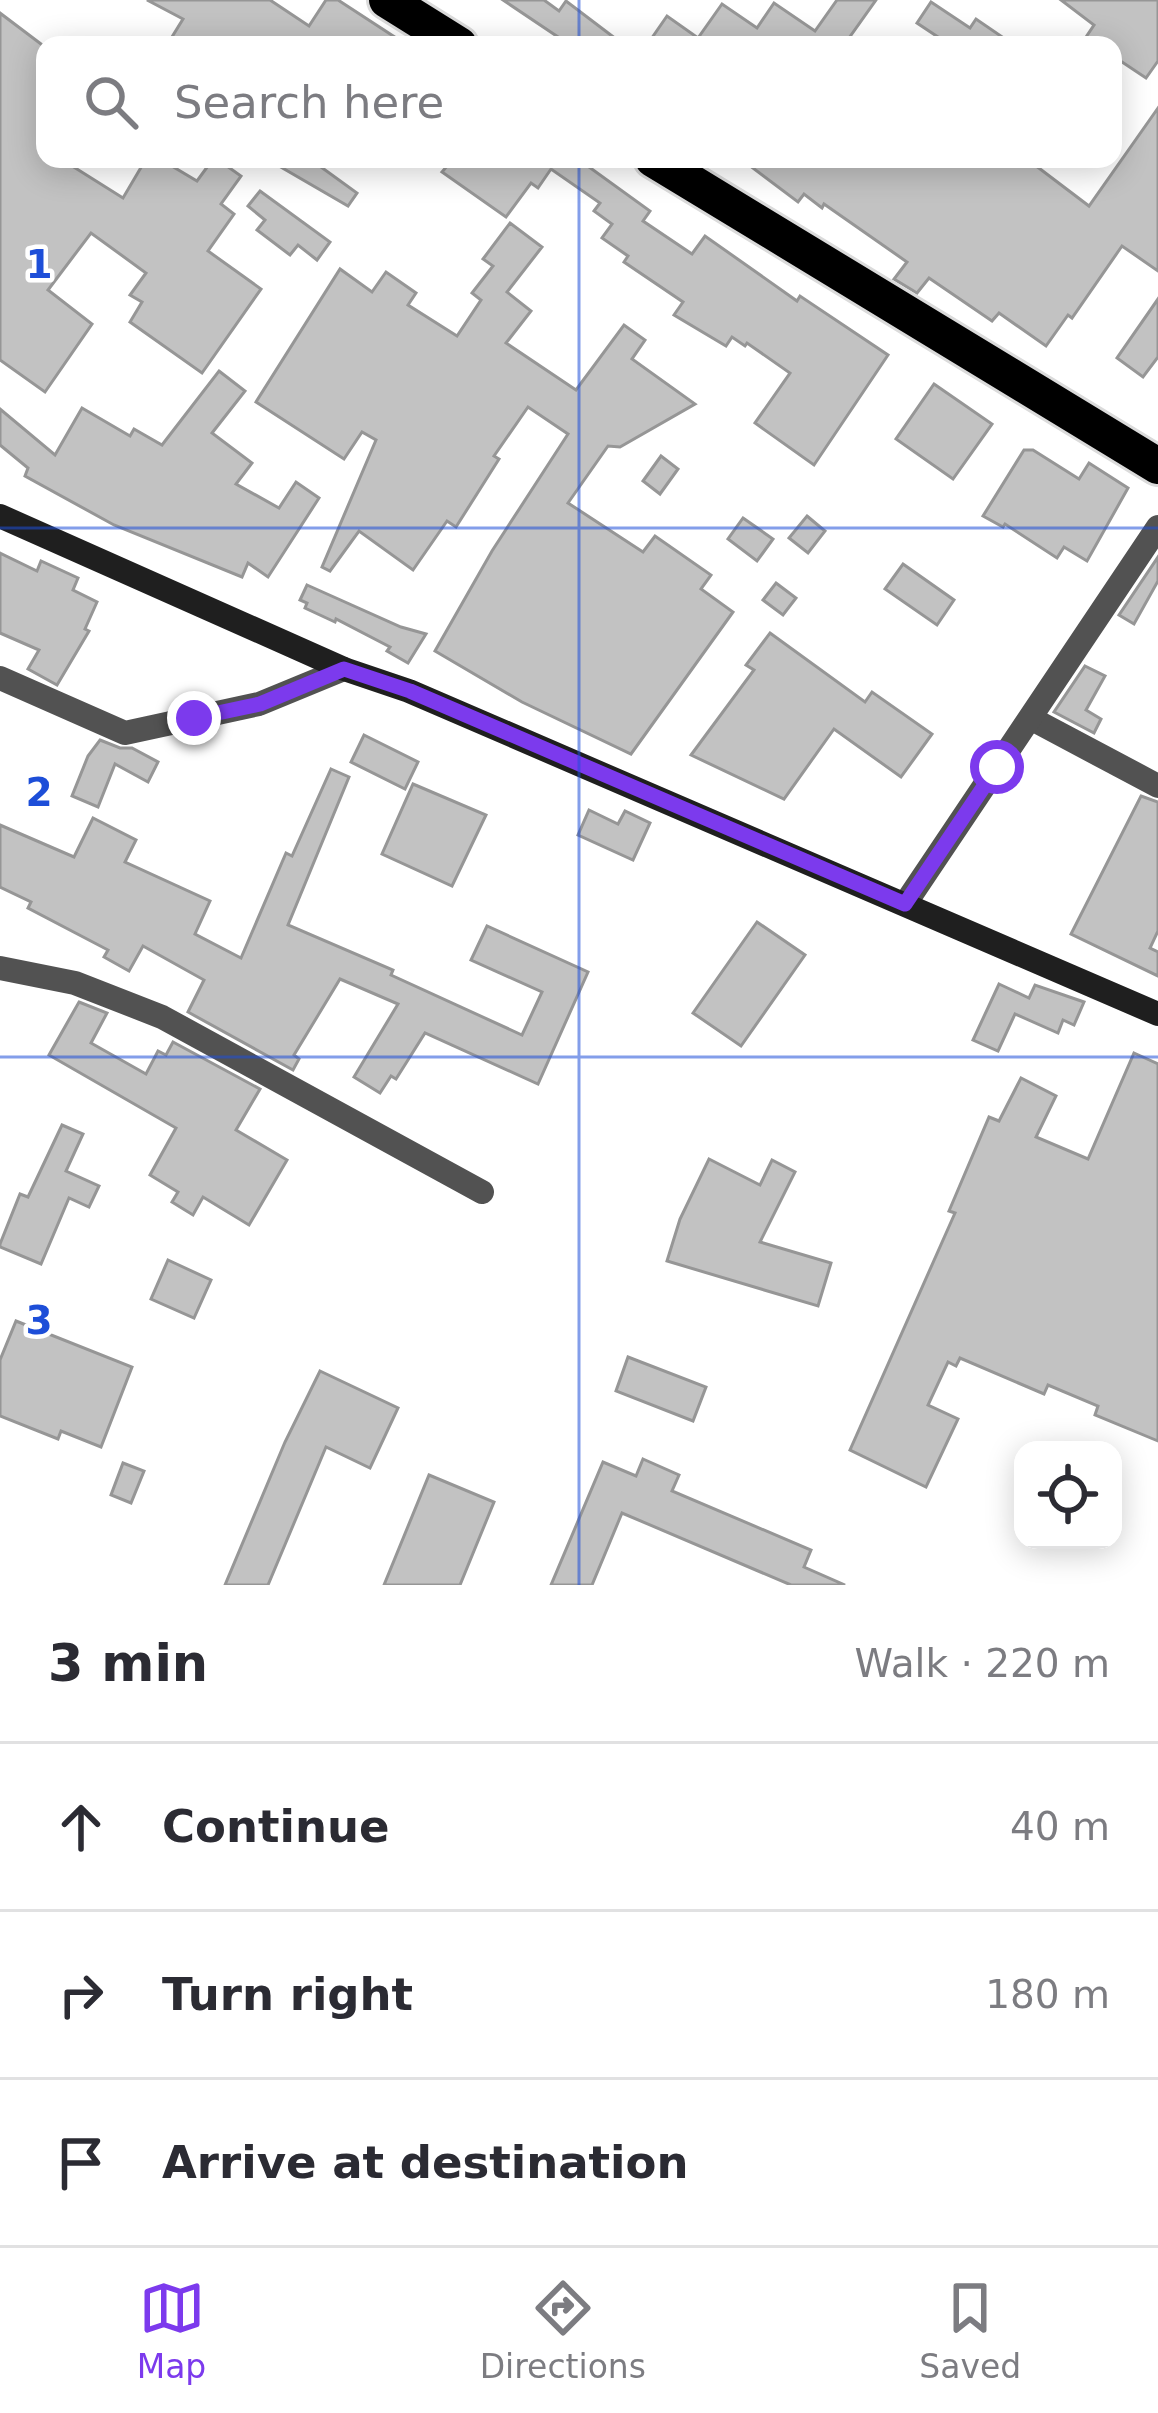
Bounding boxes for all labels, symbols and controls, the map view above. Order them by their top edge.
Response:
search box [36,36,1122,168]
icon: search [78,69,144,135]
text: Search here [174,76,444,129]
text: 1 [25,242,53,287]
route end [167,691,221,745]
route start [970,740,1024,794]
text: 2 [25,770,53,815]
text: 3 [25,1298,53,1343]
map controls [1014,1441,1122,1549]
button: locate [1014,1441,1122,1549]
text: 3 min [48,1634,208,1693]
text: Walk · 220 m [855,1641,1110,1686]
icon: ahead [48,1794,114,1860]
text: Continue [162,1800,390,1853]
text: 40 m [1010,1804,1110,1849]
icon: right [48,1962,114,2028]
text: Turn right [162,1968,413,2021]
text: 180 m [985,1972,1110,2017]
icon: arrive [48,2130,114,2196]
text: Arrive at destination [162,2136,688,2189]
tab: Map [137,2275,206,2386]
tab: Directions [480,2275,646,2386]
tab: Saved [919,2275,1021,2386]

